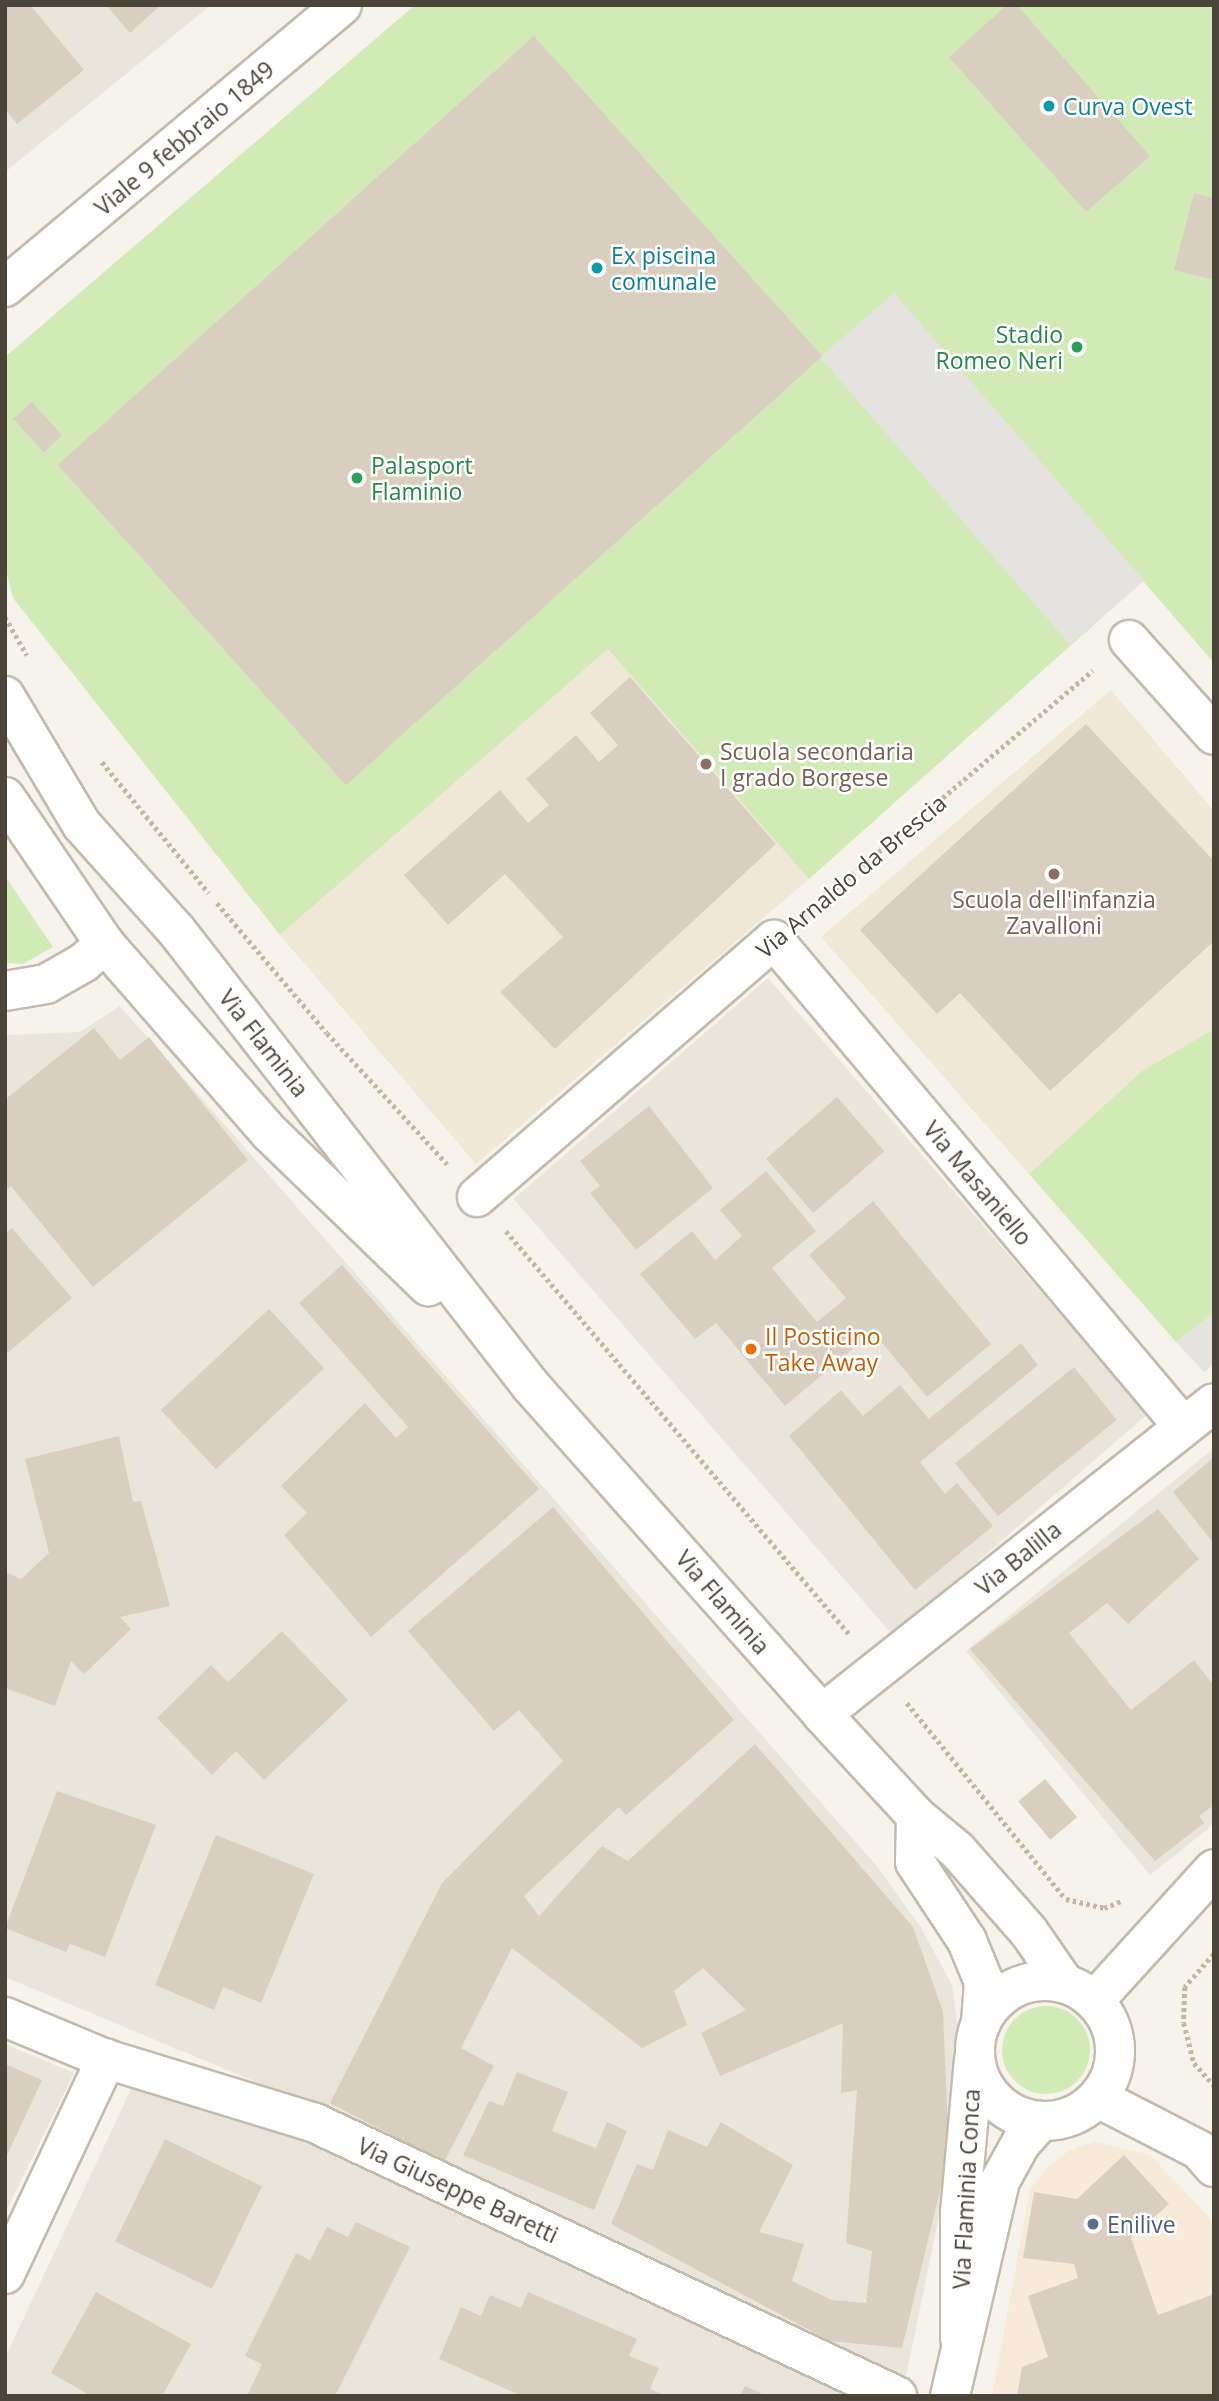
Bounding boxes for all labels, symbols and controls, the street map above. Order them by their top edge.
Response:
street label: Viale 9 febbraio 1849 [89,55,279,221]
place label: Curva Ovest [1063,92,1193,120]
marker: Curva Ovest [1041,98,1057,114]
place label: Ex piscina comunale [611,241,717,295]
marker: Ex piscina comunale [589,260,605,276]
place label: Stadio Romeo Neri [936,320,1063,374]
marker: Stadio Romeo Neri [1069,339,1085,355]
place label: Palasport Flaminio [371,451,473,505]
marker: Palasport Flaminio [349,470,365,486]
place label: Scuola secondaria I grado Borgese [720,737,914,791]
marker: Scuola secondaria I grado Borgese [698,756,714,772]
street label: Via Arnaldo da Brescia [750,789,952,963]
marker: Scuola dell'infanzia Zavalloni [1046,866,1062,882]
place label: Scuola dell'infanzia Zavalloni [952,885,1156,939]
street label: Via Flaminia [214,984,314,1102]
street label: Via Masaniello [918,1115,1038,1251]
place label: Il Posticino Take Away [765,1322,881,1376]
marker: Il Posticino Take Away [743,1341,759,1357]
street label: Via Balilla [970,1515,1066,1601]
street label: Via Flaminia [670,1544,776,1660]
street label: Via Flaminia Conca [947,2088,985,2290]
street label: Via Giuseppe Baretti [353,2131,563,2249]
place label: Enilive [1107,2210,1176,2238]
marker: Enilive [1085,2216,1101,2232]

